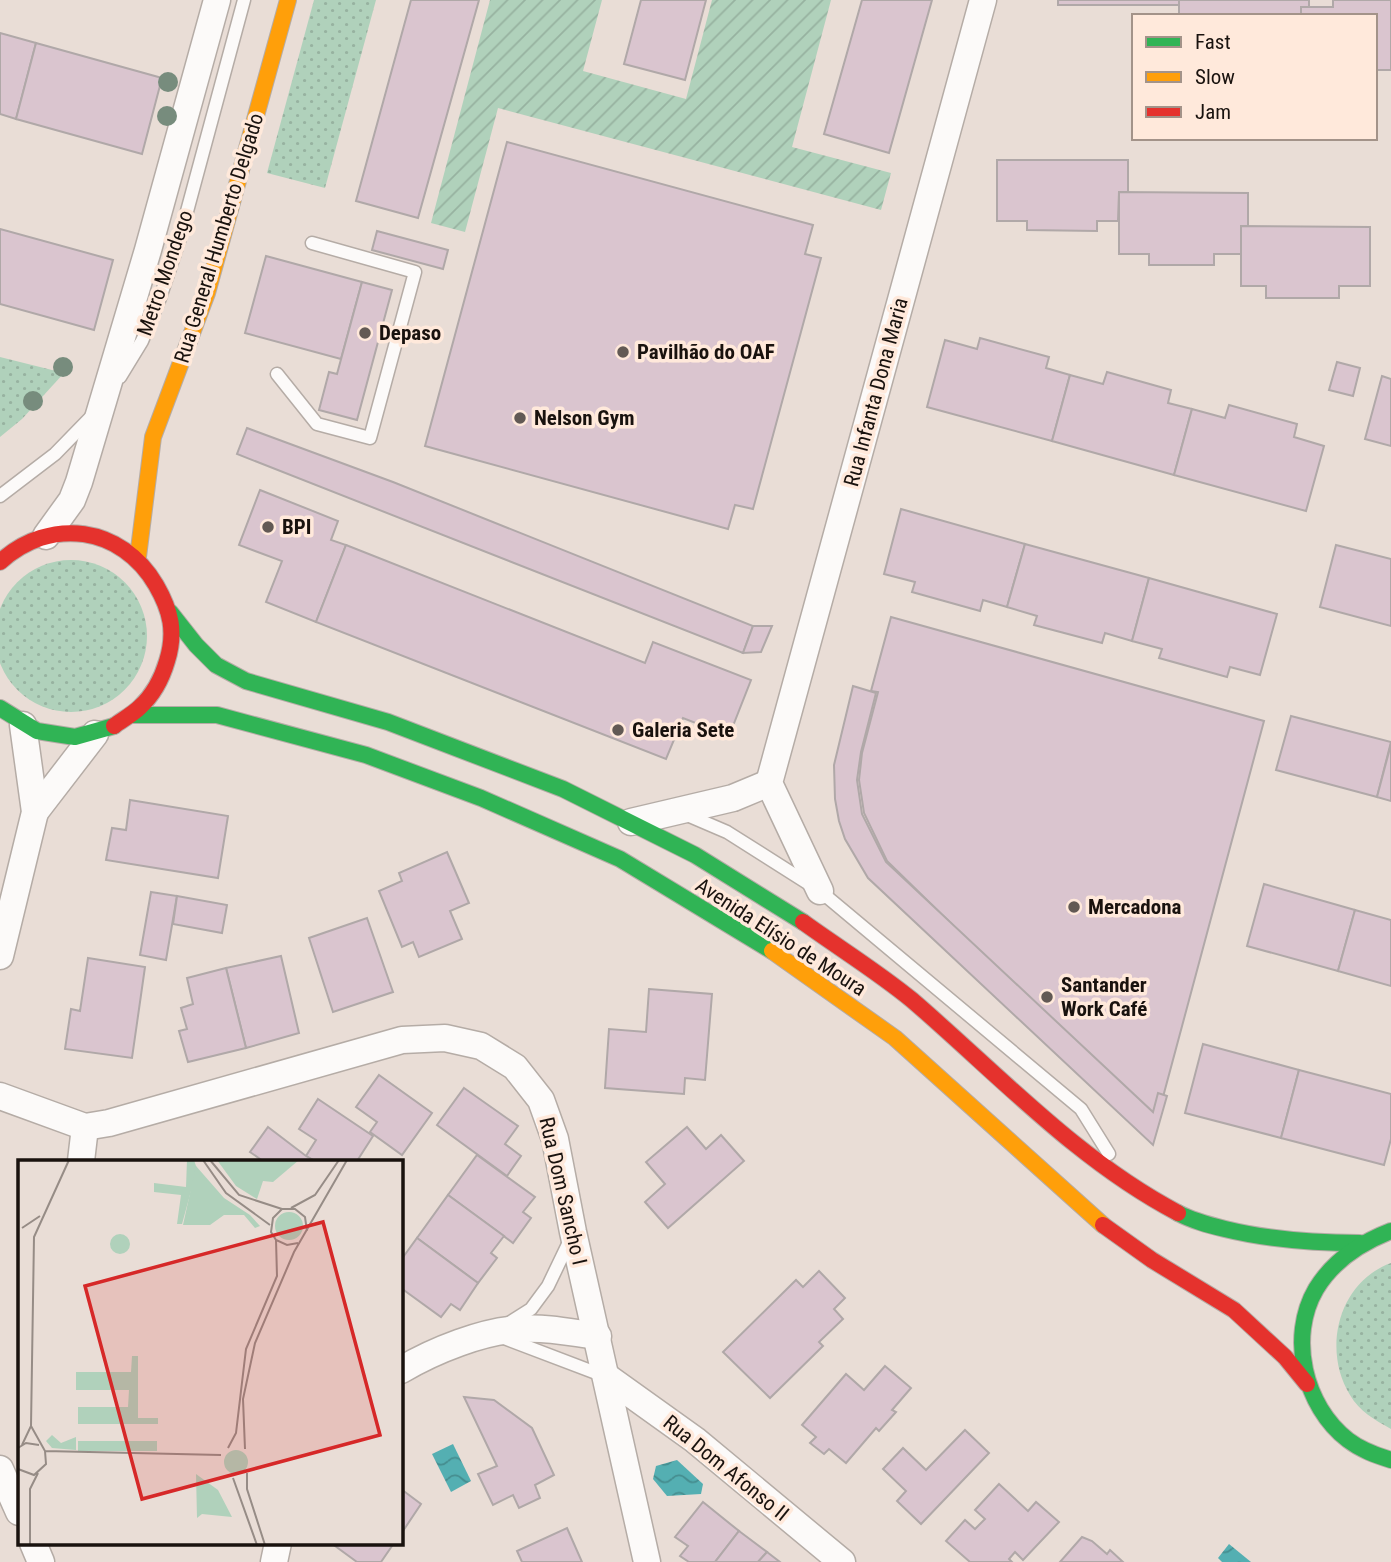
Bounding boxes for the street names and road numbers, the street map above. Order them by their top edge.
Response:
street label: Rua General Humberto Delgado [170,110,268,366]
street label: Metro Mondego [132,207,198,339]
street label: Rua Infanta Dona Maria [839,295,913,489]
street label: Avenida Elísio de Moura [691,873,871,1001]
street label: Rua Dom Sancho I [534,1115,592,1267]
street label: Rua Dom Afonso II [659,1410,793,1526]

